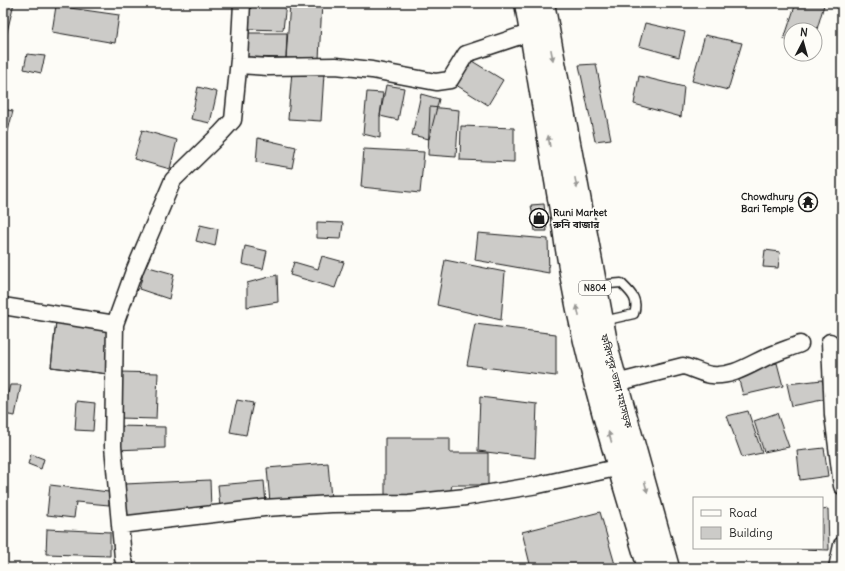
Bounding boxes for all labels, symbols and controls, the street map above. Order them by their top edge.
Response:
north arrow [783,22,823,62]
text: N [800,25,809,39]
one-way arrow [550,49,556,61]
one-way arrow [546,135,552,147]
one-way arrow [574,177,580,189]
place label: Chowdhury Bari Temple [741,190,795,215]
temple icon: Chowdhury Bari Temple [797,191,819,213]
place label: Runi Market রুনি বাজার [552,206,608,231]
shop icon: Runi Market রুনি বাজার [528,207,550,229]
road number: N804 [579,281,611,295]
one-way arrow [574,305,580,317]
street label: ফরিদপুর-ভাঙ্গা মহাসড়ক [597,332,636,431]
one-way arrow [607,430,613,442]
one-way arrow [643,481,649,493]
legend [693,497,823,549]
text: Road [729,505,757,520]
text: Building [729,525,773,540]

